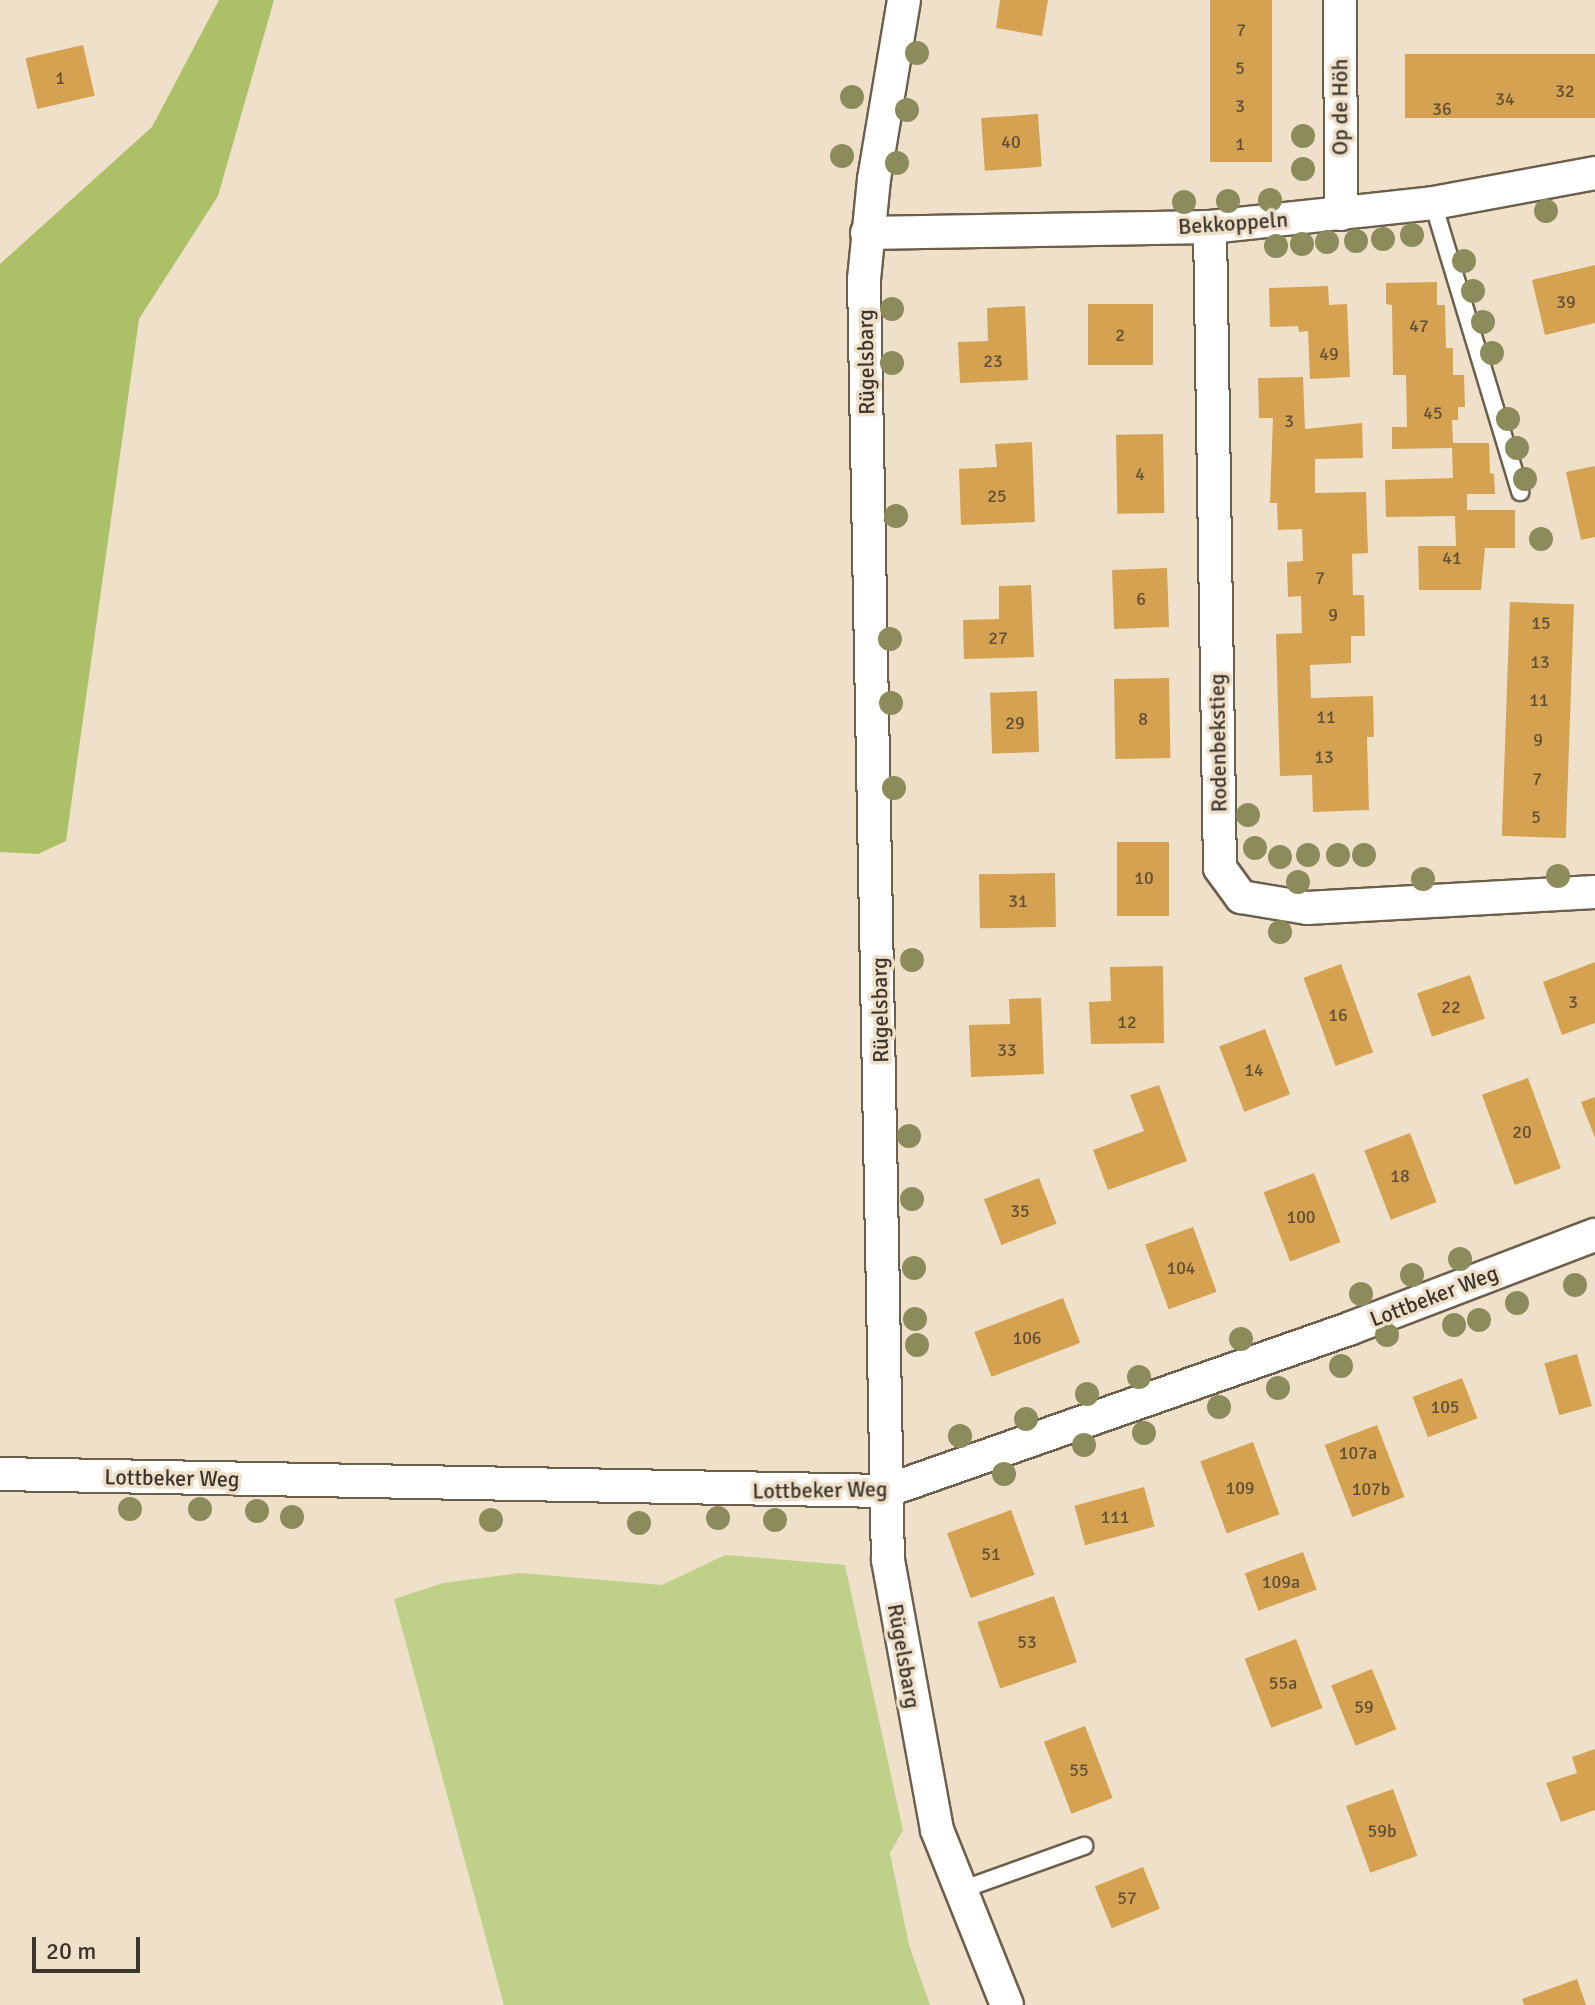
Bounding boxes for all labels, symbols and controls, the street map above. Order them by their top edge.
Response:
house number: 7 [1236,19,1246,41]
house number: 5 [1235,57,1245,79]
street label: Op de Höh [1327,59,1353,155]
house number: 1 [55,67,65,89]
house number: 32 [1555,80,1575,102]
house number: 34 [1495,88,1515,110]
house number: 3 [1235,95,1245,117]
house number: 36 [1432,98,1452,120]
house number: 40 [1001,131,1021,153]
house number: 1 [1235,133,1245,155]
street label: Bekkoppeln [1177,206,1289,240]
house number: 39 [1556,291,1576,313]
street label: Rügelsbarg [852,309,880,415]
house number: 47 [1409,315,1429,337]
house number: 2 [1115,324,1125,346]
house number: 49 [1319,343,1339,365]
house number: 23 [983,350,1003,372]
house number: 45 [1423,402,1443,424]
house number: 3 [1284,410,1294,432]
house number: 4 [1135,463,1145,485]
house number: 25 [987,485,1007,507]
house number: 41 [1442,547,1462,569]
house number: 7 [1315,567,1325,589]
house number: 6 [1136,588,1146,610]
house number: 9 [1328,604,1338,626]
house number: 15 [1531,612,1551,634]
house number: 27 [988,627,1008,649]
house number: 13 [1530,651,1550,673]
street label: Rodenbekstieg [1204,673,1232,813]
house number: 11 [1529,689,1549,711]
house number: 11 [1316,706,1336,728]
house number: 8 [1138,708,1148,730]
house number: 29 [1005,712,1025,734]
house number: 9 [1533,729,1543,751]
house number: 13 [1314,746,1334,768]
house number: 7 [1532,768,1542,790]
house number: 5 [1531,806,1541,828]
house number: 10 [1134,867,1154,889]
house number: 31 [1008,890,1028,912]
street label: Rügelsbarg [866,957,894,1063]
house number: 3 [1568,991,1578,1013]
house number: 22 [1441,996,1461,1018]
house number: 16 [1328,1004,1348,1026]
house number: 12 [1117,1011,1137,1033]
house number: 33 [997,1039,1017,1061]
house number: 14 [1244,1059,1264,1081]
house number: 20 [1512,1121,1532,1143]
house number: 18 [1390,1165,1410,1187]
house number: 35 [1010,1200,1030,1222]
house number: 100 [1286,1206,1316,1228]
house number: 104 [1166,1257,1196,1279]
street label: Lottbeker Weg [1366,1259,1502,1333]
house number: 106 [1012,1327,1042,1349]
house number: 105 [1430,1396,1460,1418]
house number: 107a [1339,1442,1377,1464]
street label: Lottbeker Weg [104,1464,240,1492]
street label: Lottbeker Weg [752,1476,888,1504]
house number: 109 [1225,1477,1255,1499]
house number: 107b [1352,1478,1390,1500]
house number: 111 [1100,1506,1130,1528]
house number: 51 [981,1543,1001,1565]
house number: 109a [1262,1571,1300,1593]
street label: Rügelsbarg [882,1602,926,1710]
house number: 53 [1017,1631,1037,1653]
house number: 55a [1269,1672,1297,1694]
house number: 59 [1354,1696,1374,1718]
house number: 55 [1069,1759,1089,1781]
house number: 59b [1368,1820,1396,1842]
house number: 57 [1117,1887,1137,1909]
scale bar [36,1921,144,1971]
text: 20 m [46,1936,96,1966]

